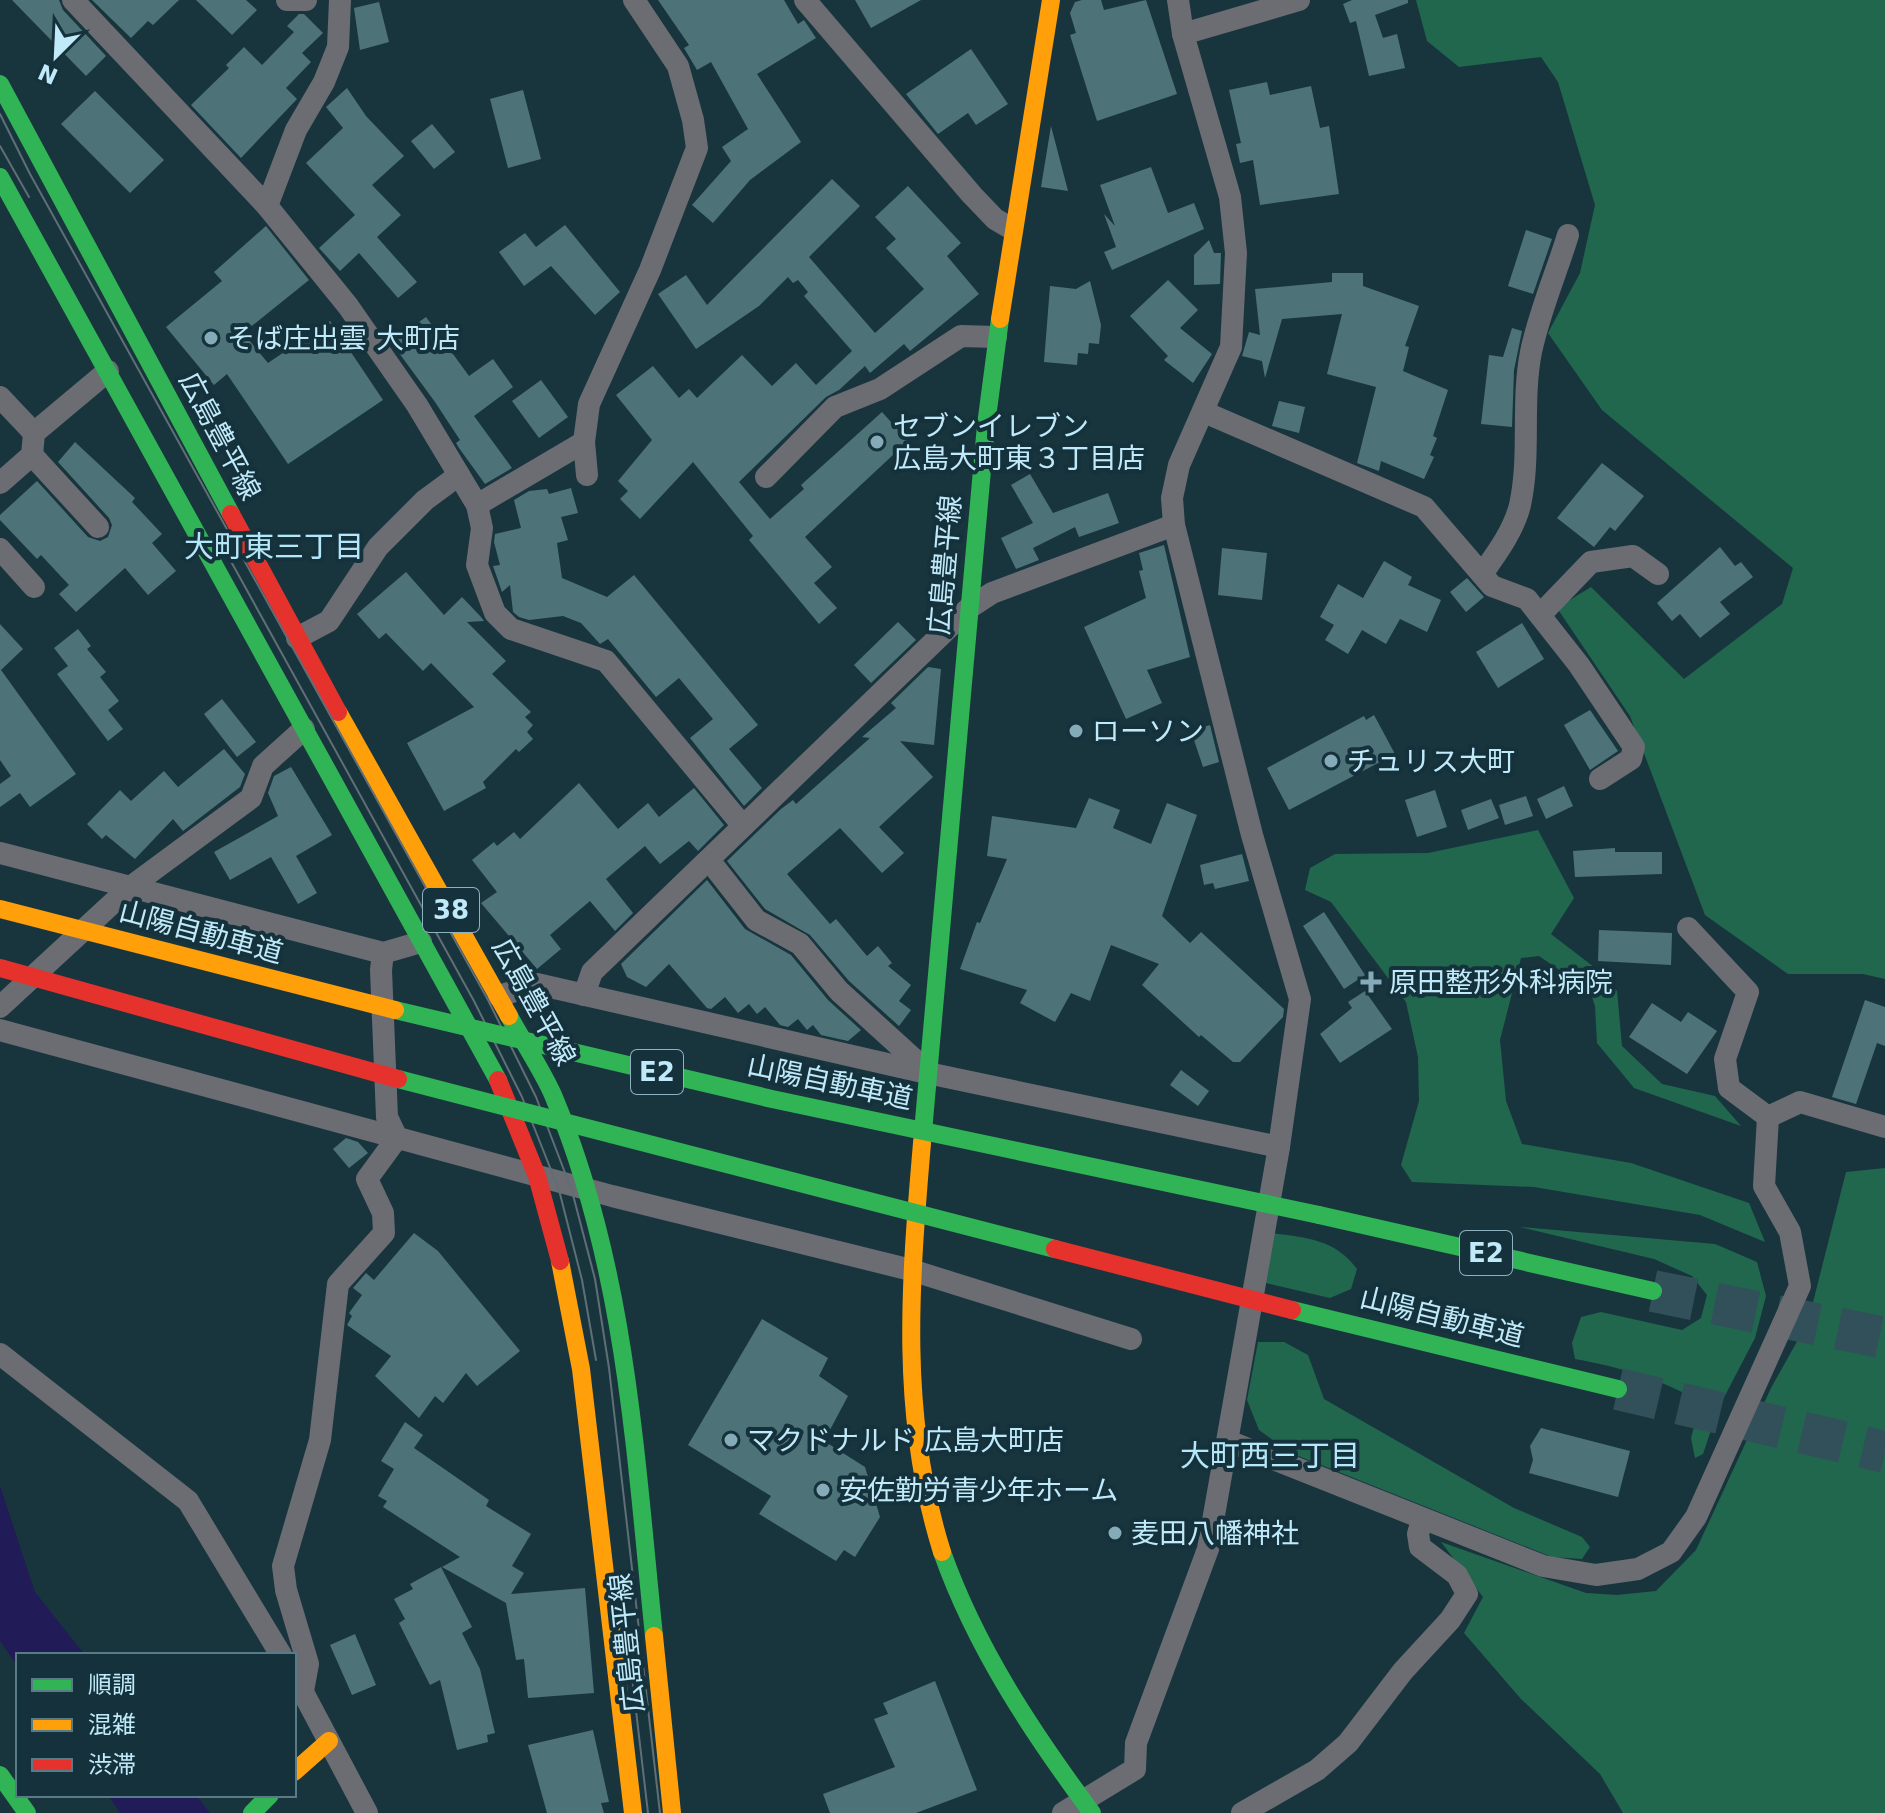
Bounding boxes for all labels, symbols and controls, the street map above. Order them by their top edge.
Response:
north arrow [16,16,96,96]
text: N [35,59,62,89]
place label: そば庄出雲 大町店 [227,322,460,355]
marker: そば庄出雲 大町店 [202,329,220,347]
street label: 広島豊平線 [173,366,267,506]
place label: セブンイレブン 広島大町東３丁目店 [893,410,1145,475]
marker: セブンイレブン 広島大町東３丁目店 [868,433,886,451]
street label: 広島豊平線 [922,494,968,636]
district label: 大町東三丁目 [184,529,364,564]
place label: ローソン [1092,715,1204,748]
marker: ローソン [1067,722,1085,740]
place label: チュリス大町 [1347,745,1515,778]
marker: チュリス大町 [1322,752,1340,770]
road number: 38 [423,888,479,932]
street label: 山陽自動車道 [116,894,286,970]
street label: 広島豊平線 [486,933,582,1071]
place label: 原田整形外科病院 [1389,966,1613,999]
marker: 原田整形外科病院 [1360,971,1382,993]
street label: 山陽自動車道 [744,1048,916,1116]
road number: E2 [631,1050,683,1094]
road number: E2 [1460,1231,1512,1275]
street label: 山陽自動車道 [1356,1281,1528,1353]
place label: マクドナルド 広島大町店 [747,1424,1064,1457]
marker: マクドナルド 広島大町店 [722,1431,740,1449]
district label: 大町西三丁目 [1180,1438,1360,1473]
place label: 安佐勤労青少年ホーム [839,1474,1118,1507]
marker: 安佐勤労青少年ホーム [814,1481,832,1499]
place label: 麦田八幡神社 [1131,1517,1299,1550]
marker: 麦田八幡神社 [1106,1524,1124,1542]
street label: 広島豊平線 [603,1572,651,1714]
legend [16,1653,296,1797]
text: 順調 [88,1671,136,1699]
text: 混雑 [88,1711,136,1739]
text: 渋滞 [88,1751,136,1779]

